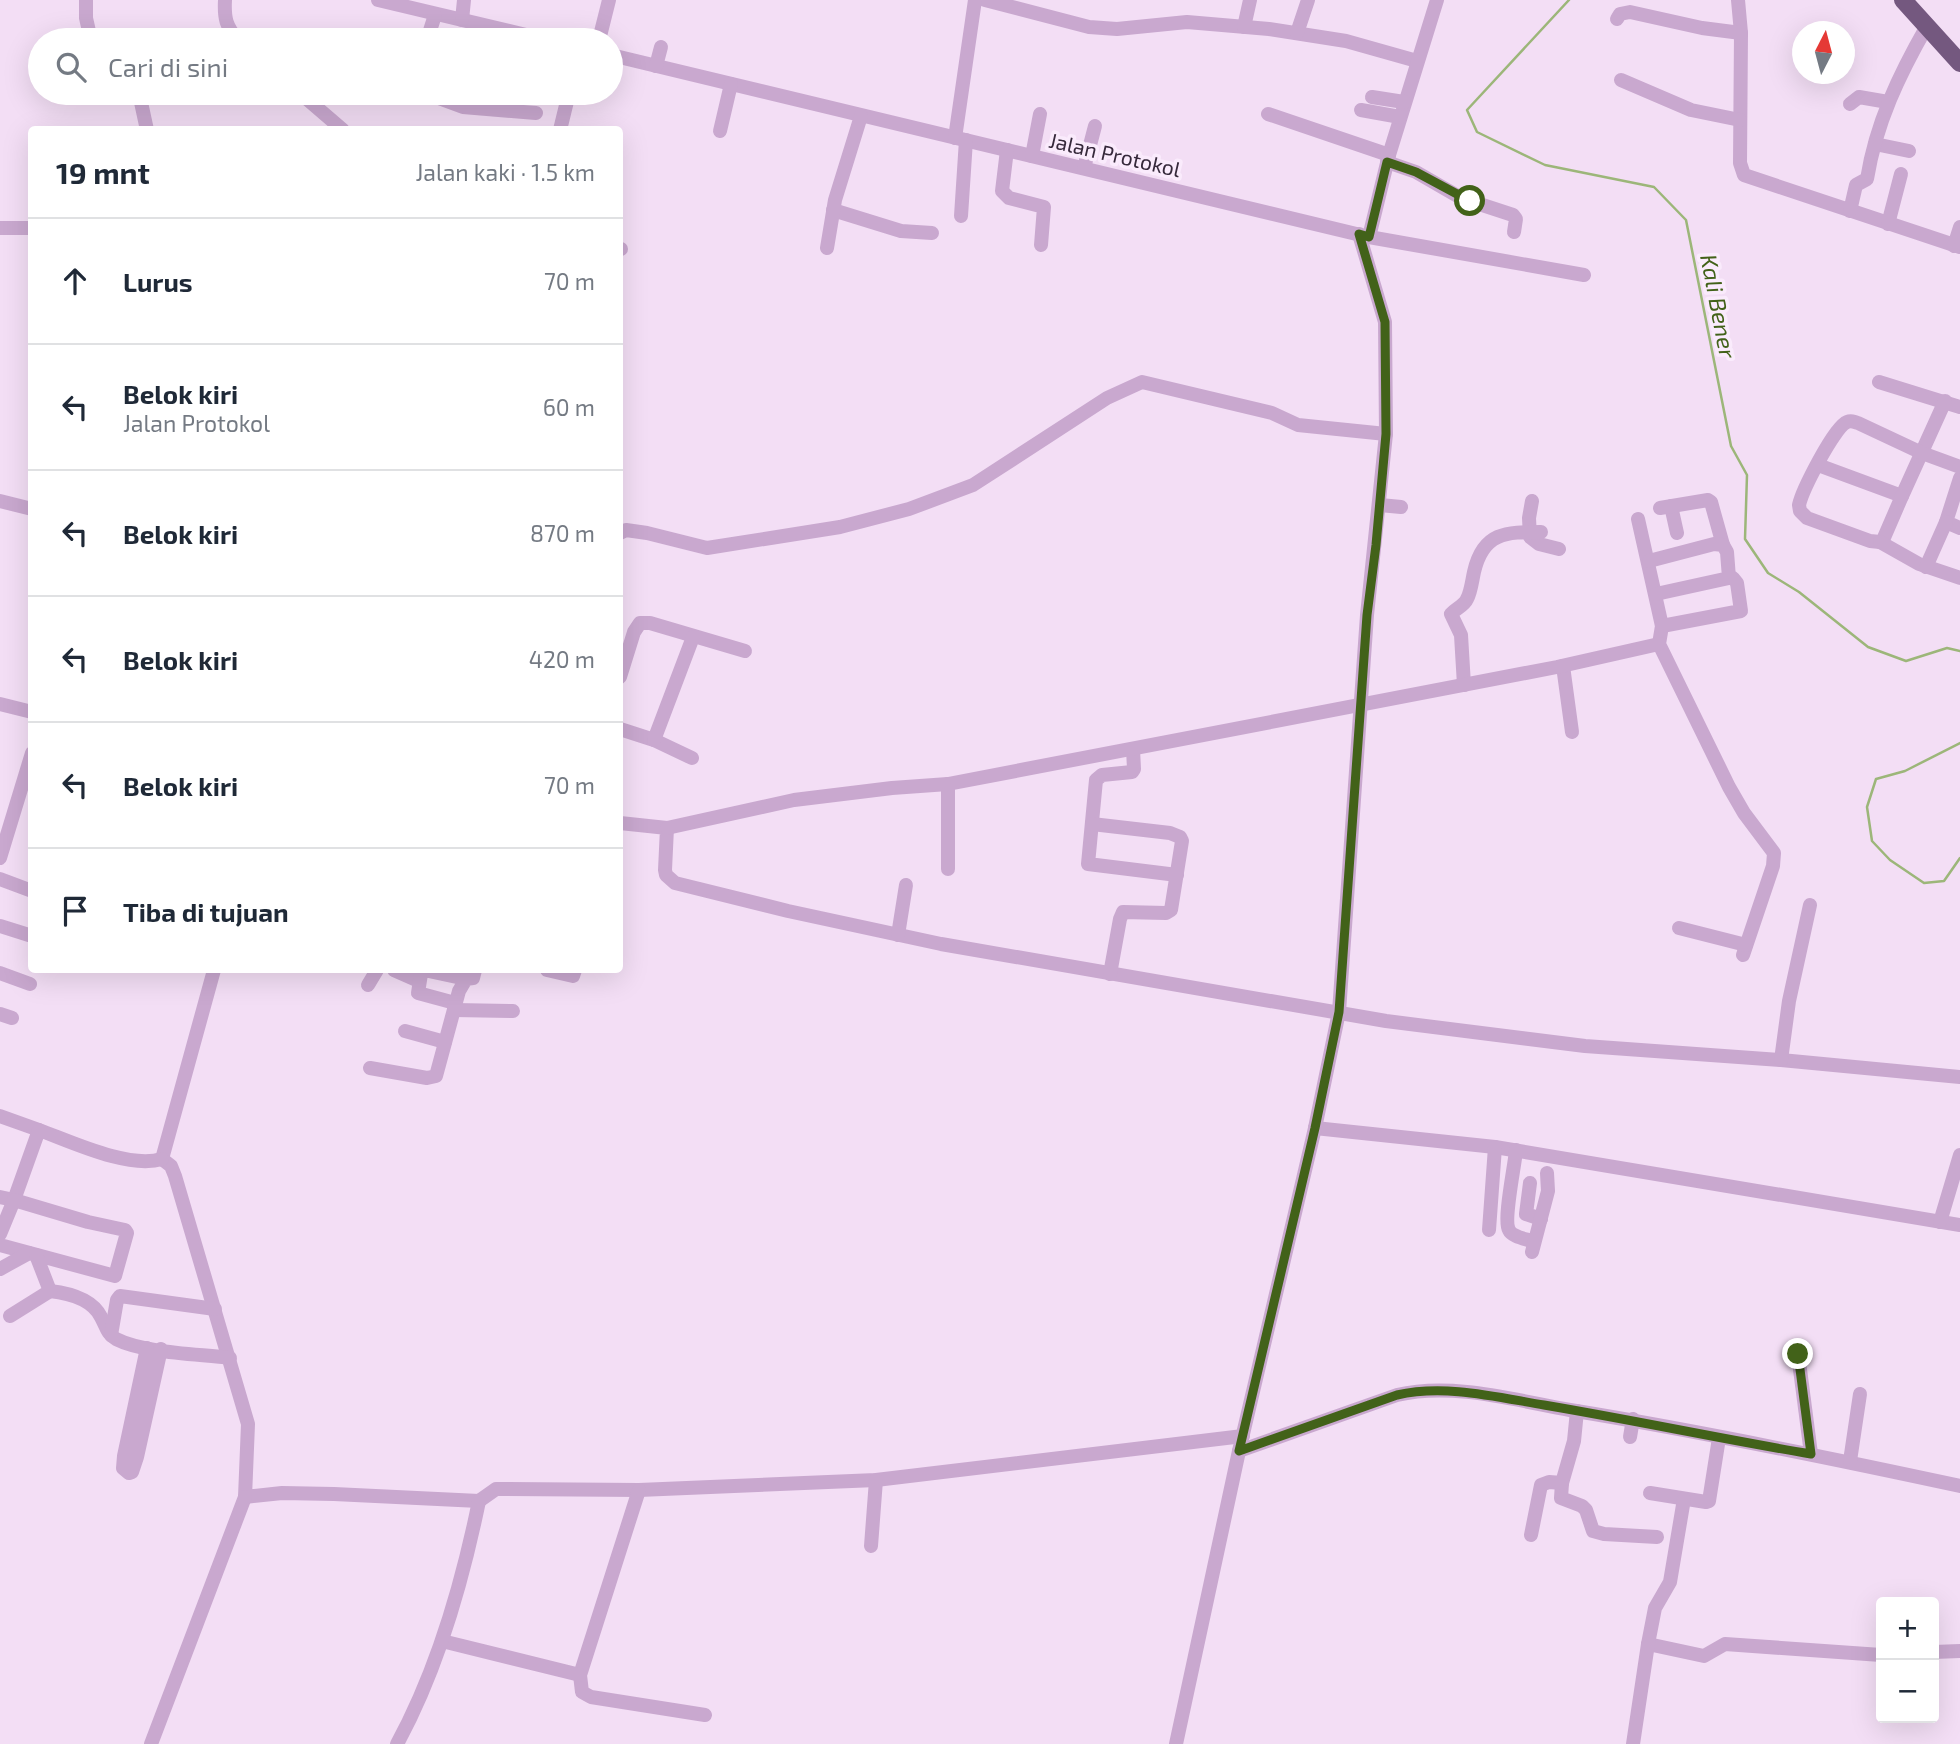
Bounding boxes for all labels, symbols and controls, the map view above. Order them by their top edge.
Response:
north arrow [1792,21,1855,84]
search box [28,28,623,105]
icon: search [52,48,90,86]
text: Cari di sini [108,51,228,82]
street label: Jalan Protokol [1047,127,1184,181]
text: 19 mnt [56,154,150,190]
text: Jalan kaki · 1.5 km [415,158,595,186]
route start [1454,185,1485,216]
water label: Kali Bener [1695,252,1743,361]
icon: ahead [56,262,94,300]
text: Lurus [123,266,193,297]
text: 70 m [544,267,595,295]
text: Belok kiri [123,378,238,409]
icon: left [56,388,94,426]
text: 60 m [543,393,595,421]
text: Jalan Protokol [123,409,270,437]
icon: left [56,514,94,552]
text: Belok kiri [123,518,238,549]
text: 870 m [530,519,595,547]
icon: left [56,640,94,678]
text: Belok kiri [123,644,238,675]
text: 420 m [529,645,595,673]
icon: left [56,766,94,804]
text: Belok kiri [123,770,238,801]
text: 70 m [544,771,595,799]
icon: arrive [56,892,94,930]
text: Tiba di tujuan [123,896,289,927]
route end [1782,1338,1813,1369]
map controls [1876,1597,1939,1723]
button: + [1876,1597,1939,1660]
button: − [1876,1660,1939,1723]

